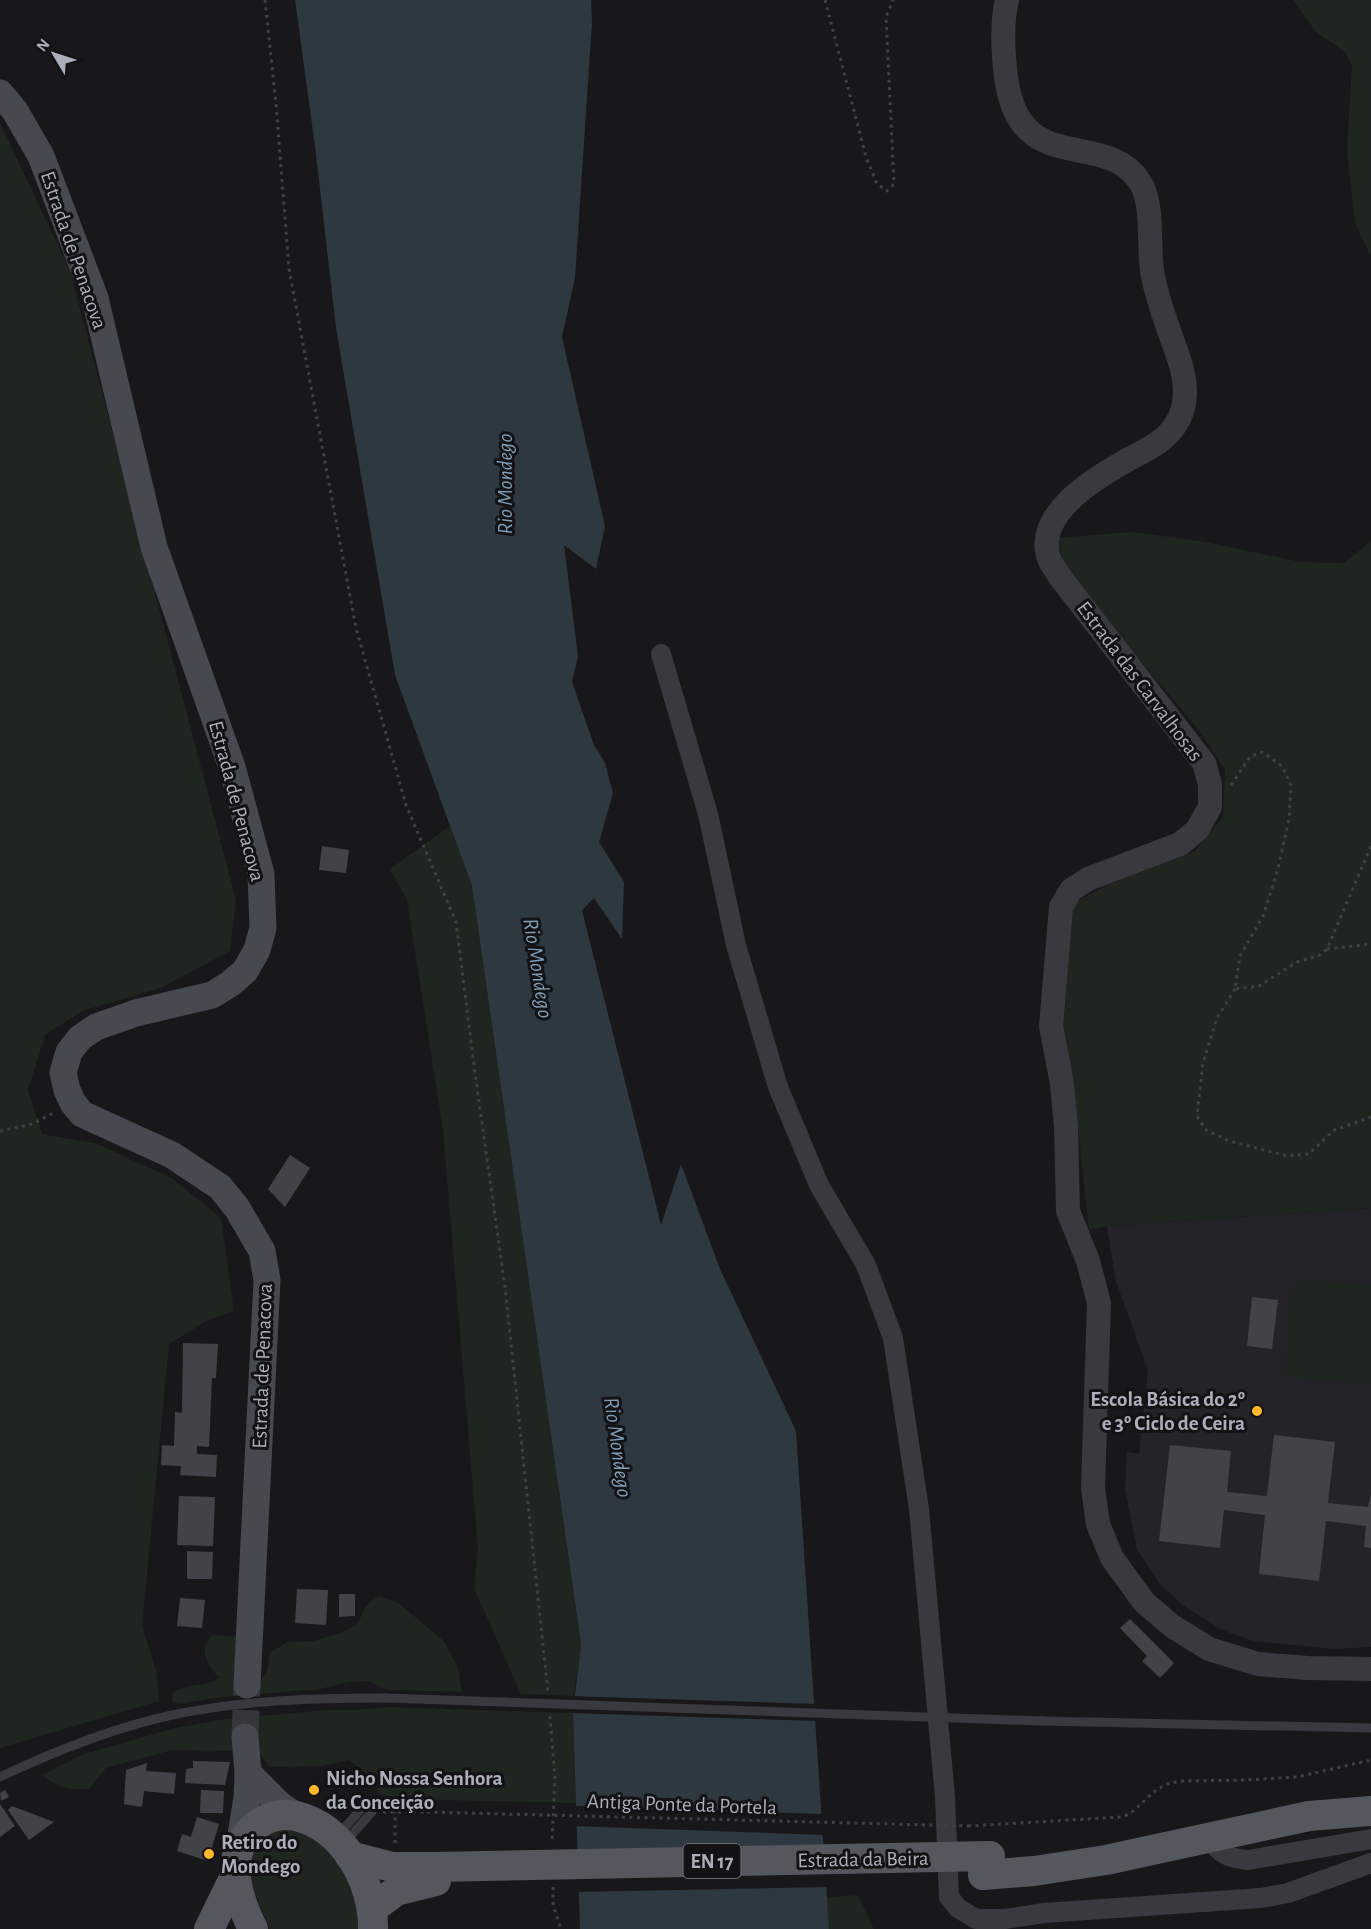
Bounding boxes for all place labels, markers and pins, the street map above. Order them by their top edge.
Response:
place label: Escola Básica do 2º e 3º Ciclo de Ceira [1090,1389,1245,1434]
marker: Escola Básica do 2º e 3º Ciclo de Ceira [1250,1404,1264,1418]
place label: Nicho Nossa Senhora da Conceição [326,1768,503,1813]
marker: Nicho Nossa Senhora da Conceição [307,1783,321,1797]
place label: Retiro do Mondego [221,1832,300,1877]
marker: Retiro do Mondego [202,1847,216,1861]

